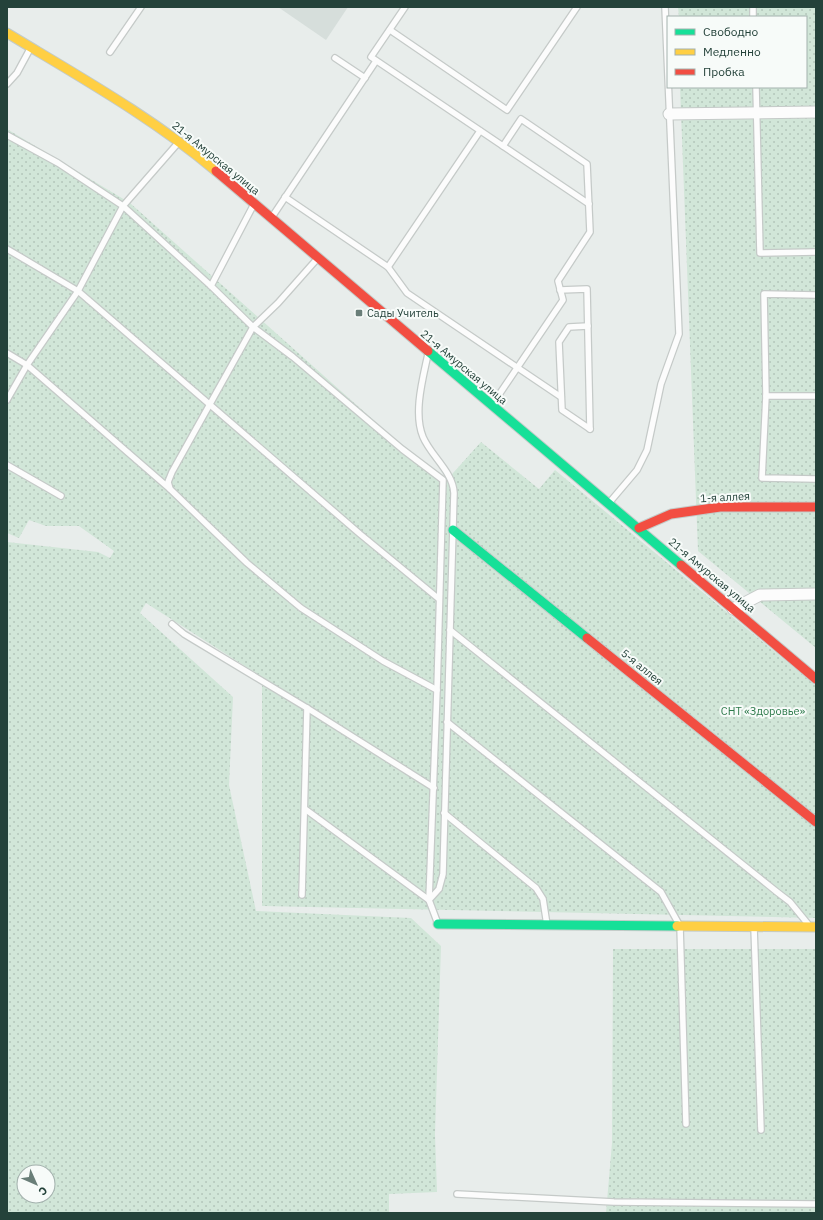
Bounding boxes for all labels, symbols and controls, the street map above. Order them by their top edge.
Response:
legend [667,16,807,88]
text: Свободно [703,24,759,39]
text: Медленно [703,44,761,59]
text: Пробка [703,64,745,79]
street label: 21-я Амурская улица [169,118,263,198]
place label: Сады Учитель [367,306,439,320]
marker: Сады Учитель [354,308,364,318]
street label: 21-я Амурская улица [418,327,510,407]
street label: 1-я аллея [700,489,750,505]
street label: 21-я Амурская улица [666,535,758,615]
street label: 5-я аллея [618,646,666,688]
park label: СНТ «Здоровье» [721,704,806,718]
north arrow [16,1164,56,1204]
text: С [36,1184,51,1199]

